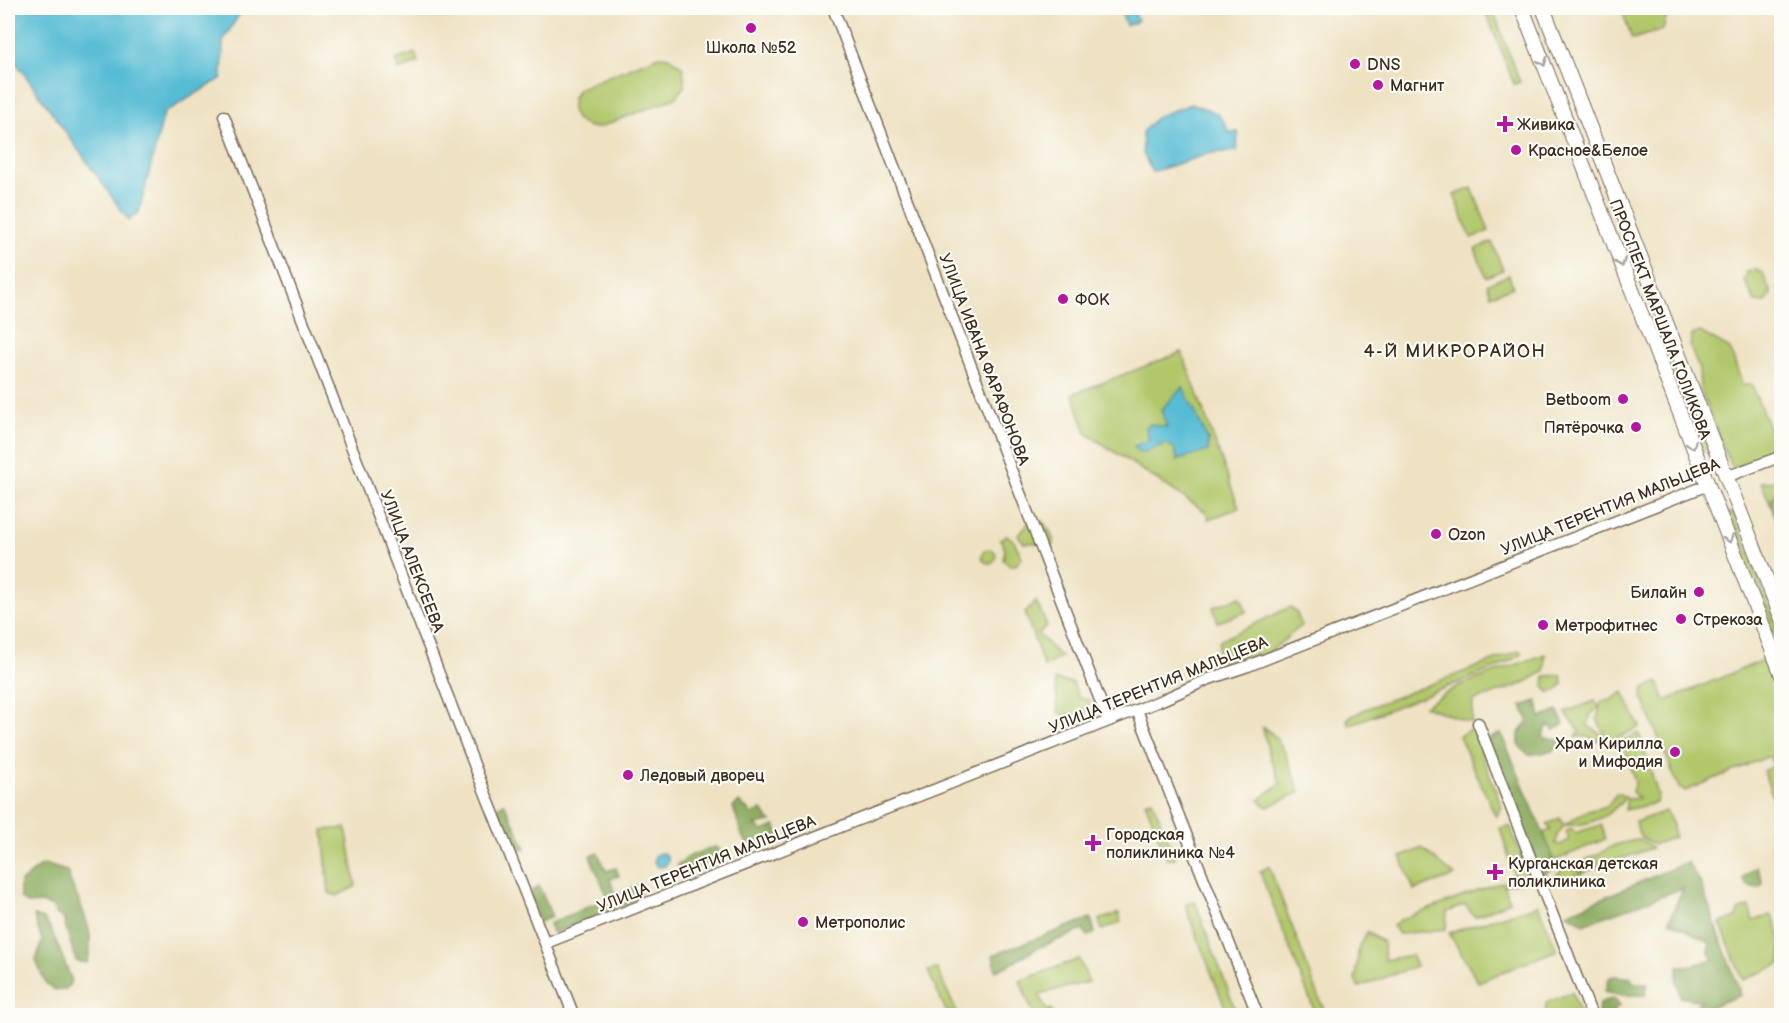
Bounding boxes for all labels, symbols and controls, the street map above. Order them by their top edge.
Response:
marker: Школа №52 [744,21,758,35]
place label: Школа №52 [706,39,797,58]
place label: DNS [1367,56,1400,75]
one-way arrow [1536,56,1548,67]
marker: DNS [1348,57,1362,71]
place label: Магнит [1390,77,1445,96]
marker: Магнит [1371,78,1385,92]
place label: Живика [1517,116,1575,135]
marker: Живика [1498,117,1512,131]
place label: Красное&Белое [1528,142,1648,161]
marker: Красное&Белое [1509,143,1523,157]
street label: ПРОСПЕКТ МАРШАЛА ГОЛИКОВА [1605,197,1714,443]
street label: УЛИЦА ИВАНА ФАРАФОНОВА [934,251,1033,468]
one-way arrow [1614,258,1627,268]
place label: ФОК [1075,291,1110,310]
marker: ФОК [1056,292,1070,306]
district label: 4-Й МИКРОРАЙОН [1364,341,1546,362]
place label: Betboom [1545,391,1611,410]
marker: Betboom [1616,392,1630,406]
place label: Пятёрочка [1544,419,1625,438]
marker: Пятёрочка [1629,420,1643,434]
one-way arrow [1685,439,1697,450]
street label: УЛИЦА ТЕРЕНТИЯ МАЛЬЦЕВА [1499,455,1723,560]
street label: УЛИЦА АЛЕКСЕЕВА [376,488,448,636]
place label: Ozon [1448,526,1486,545]
marker: Ozon [1429,527,1443,541]
one-way arrow [1722,533,1734,544]
place label: Билайн [1630,584,1687,603]
marker: Билайн [1692,585,1706,599]
place label: Стрекоза [1693,611,1763,630]
marker: Стрекоза [1674,612,1688,626]
place label: Метрофитнес [1555,617,1658,636]
marker: Метрофитнес [1536,618,1550,632]
street label: УЛИЦА ТЕРЕНТИЯ МАЛЬЦЕВА [1047,633,1271,738]
place label: Храм Кирилла и Мифодия [1555,735,1664,772]
marker: Храм Кирилла и Мифодия [1668,745,1682,759]
place label: Ледовый дворец [639,767,765,786]
marker: Ледовый дворец [621,768,635,782]
street label: УЛИЦА ТЕРЕНТИЯ МАЛЬЦЕВА [595,812,819,917]
place label: Городская поликлиника №4 [1106,826,1235,863]
marker: Городская поликлиника №4 [1084,834,1102,852]
place label: Курганская детская поликлиника [1508,855,1658,892]
marker: Курганская детская поликлиника [1486,863,1504,881]
place label: Метрополис [815,914,906,933]
marker: Метрополис [796,915,810,929]

